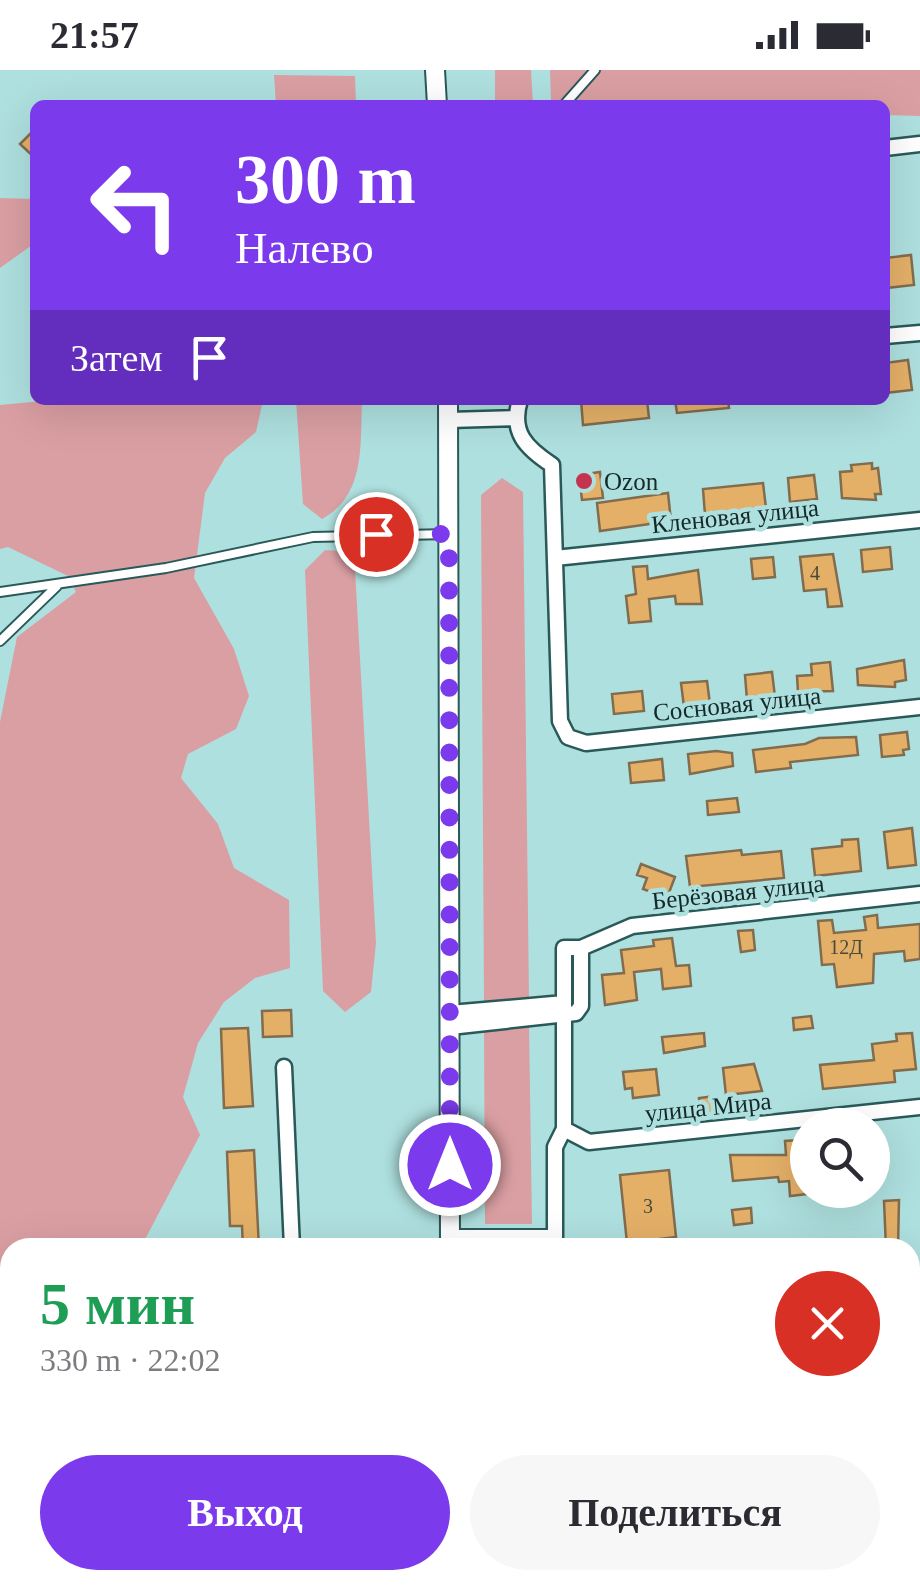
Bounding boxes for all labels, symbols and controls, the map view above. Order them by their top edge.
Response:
text: 21:57 [50,14,139,56]
icon: left [70,140,200,270]
text: 300 m [235,141,416,218]
text: Налево [235,223,374,273]
icon: arrive [182,330,237,385]
text: Затем [70,337,162,379]
place label: Ozon [604,468,659,495]
marker: Ozon [573,470,595,492]
pin [334,492,419,577]
street label: Кленовая улица [650,494,820,538]
icon: arrive [349,507,404,562]
house number: 4 [810,562,820,584]
street label: Сосновая улица [652,682,822,726]
street label: Берёзовая улица [650,870,826,914]
house number: 12Д [829,936,863,959]
street label: улица Мира [643,1087,773,1127]
map controls [790,1108,890,1208]
button: search [790,1108,890,1208]
position arrow [398,1113,502,1217]
house number: 3 [643,1195,653,1217]
text: 5 мин [40,1271,195,1337]
button: close [775,1271,880,1376]
text: 330 m · 22:02 [40,1342,220,1378]
button: Выход [40,1455,450,1570]
button: Поделиться [470,1455,880,1570]

